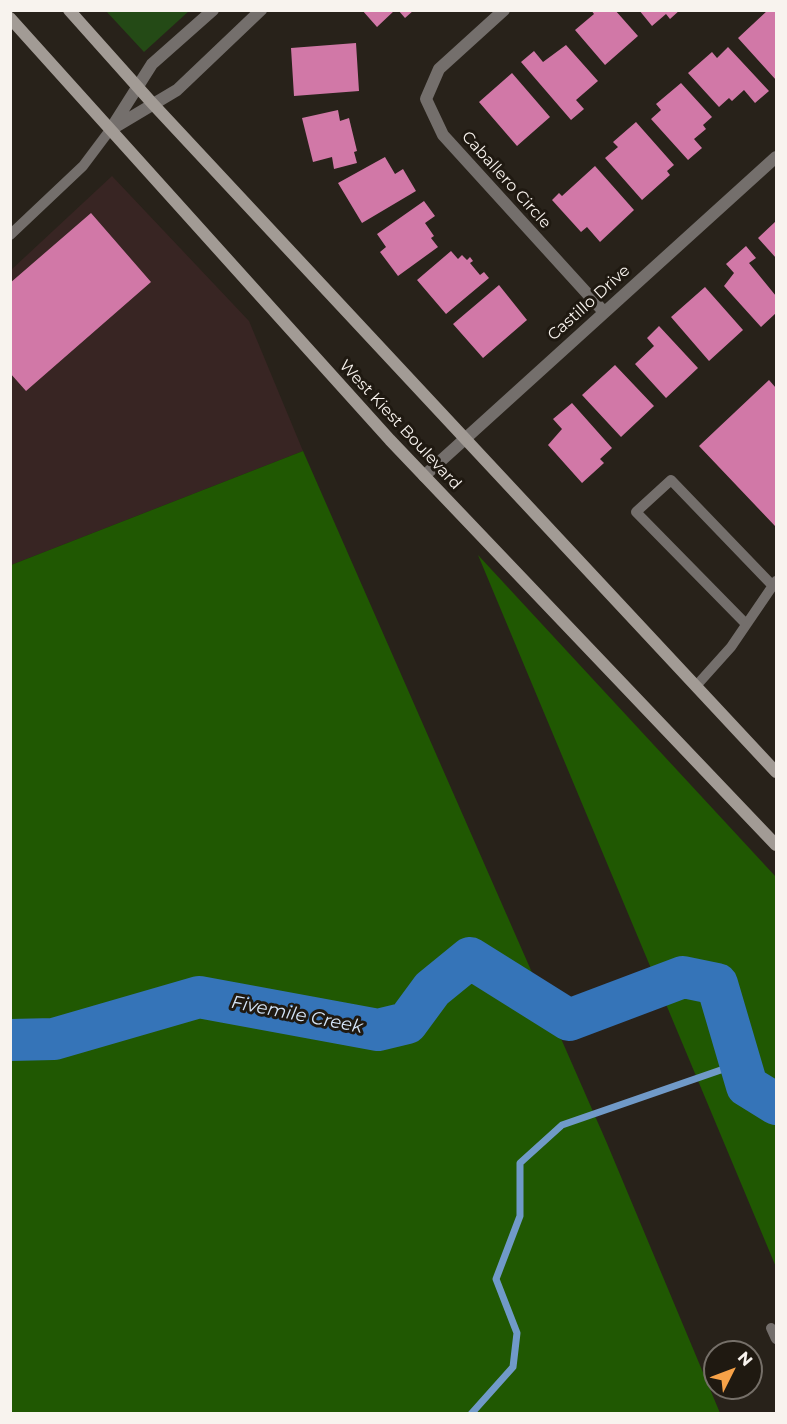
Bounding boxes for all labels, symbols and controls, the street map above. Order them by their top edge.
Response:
street label: Caballero Circle [457,127,555,233]
street label: Castillo Drive [544,261,634,345]
street label: West Kiest Boulevard [335,356,465,494]
water label: Fivemile Creek [229,992,365,1038]
north arrow [703,1340,763,1400]
text: N [734,1348,757,1370]

